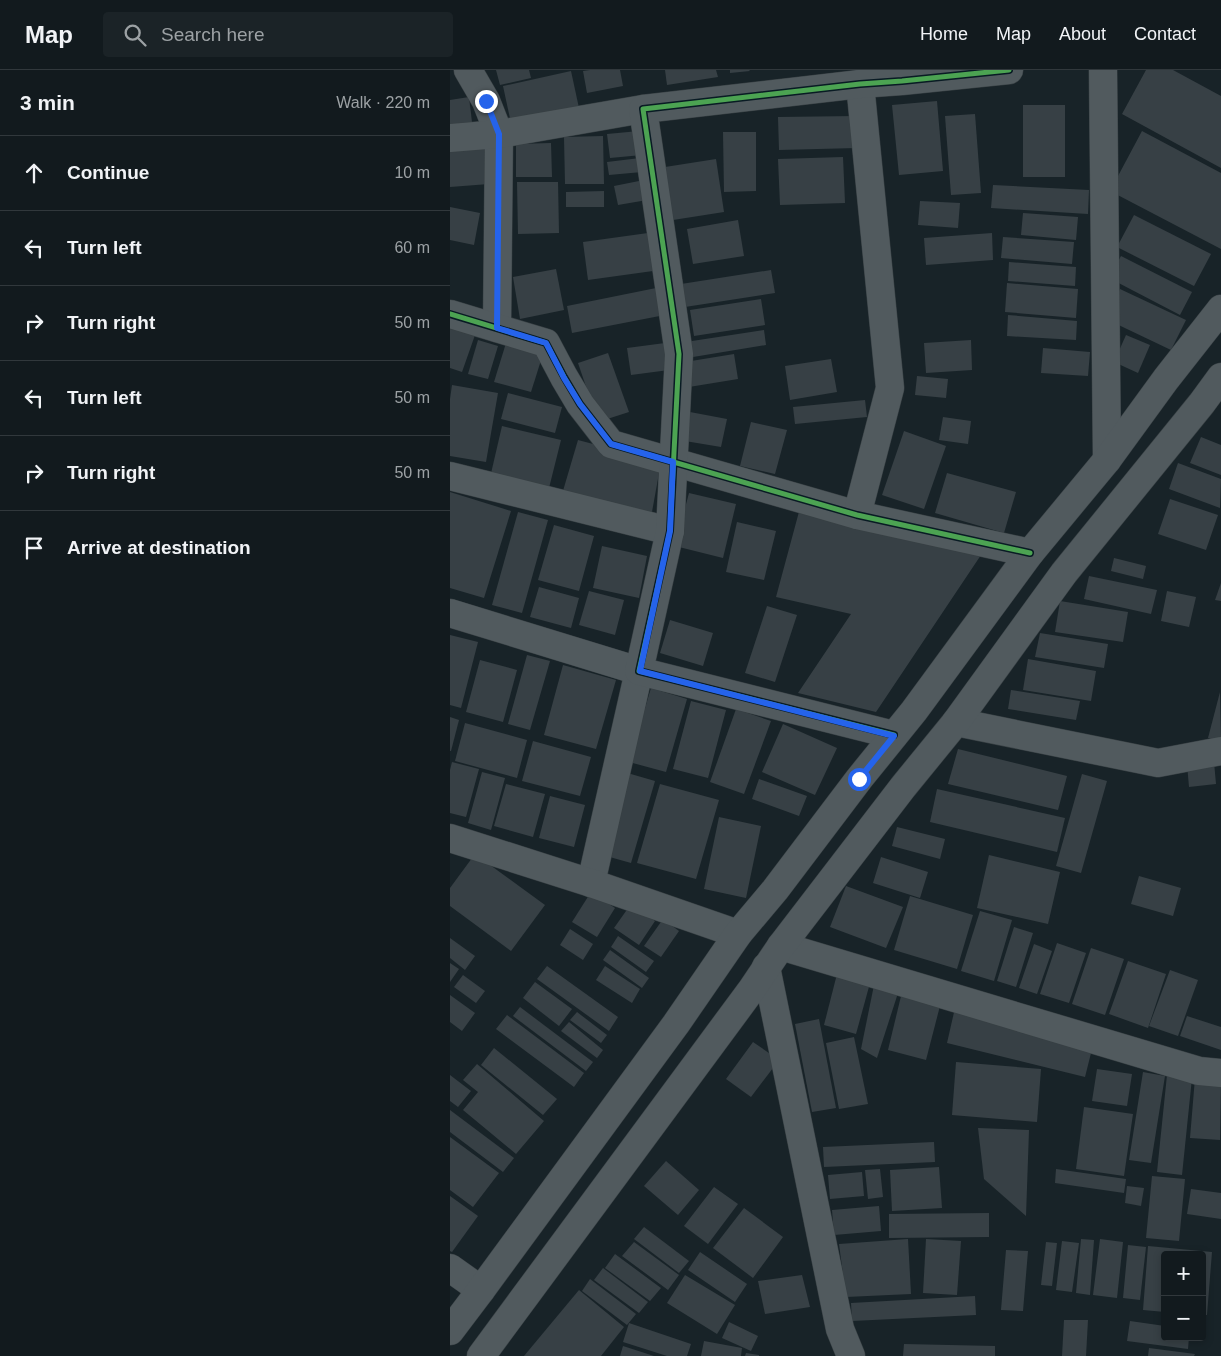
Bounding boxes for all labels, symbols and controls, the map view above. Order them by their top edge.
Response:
search box [103,12,453,57]
text: Map [25,21,73,48]
icon: search [121,21,149,49]
text: Search here [161,24,265,45]
text: Home [920,24,968,44]
text: Map [996,24,1031,44]
text: About [1059,24,1106,44]
text: Contact [1134,24,1196,44]
route end [475,90,498,113]
text: 3 min [20,91,75,114]
text: Walk · 220 m [336,94,430,111]
icon: ahead [20,159,48,187]
text: Continue [67,162,149,183]
text: 10 m [394,164,430,181]
icon: left [20,234,48,262]
text: Turn left [67,237,142,258]
text: 60 m [394,239,430,256]
icon: right [20,309,48,337]
text: Turn right [67,312,155,333]
text: 50 m [394,314,430,331]
icon: left [20,384,48,412]
text: Turn left [67,387,142,408]
text: 50 m [394,389,430,406]
icon: right [20,459,48,487]
text: Turn right [67,462,155,483]
text: 50 m [394,464,430,481]
icon: arrive [20,534,48,562]
text: Arrive at destination [67,537,251,558]
route start [848,768,871,791]
map controls [1161,1251,1206,1341]
button: + [1161,1251,1206,1296]
button: − [1161,1296,1206,1341]

